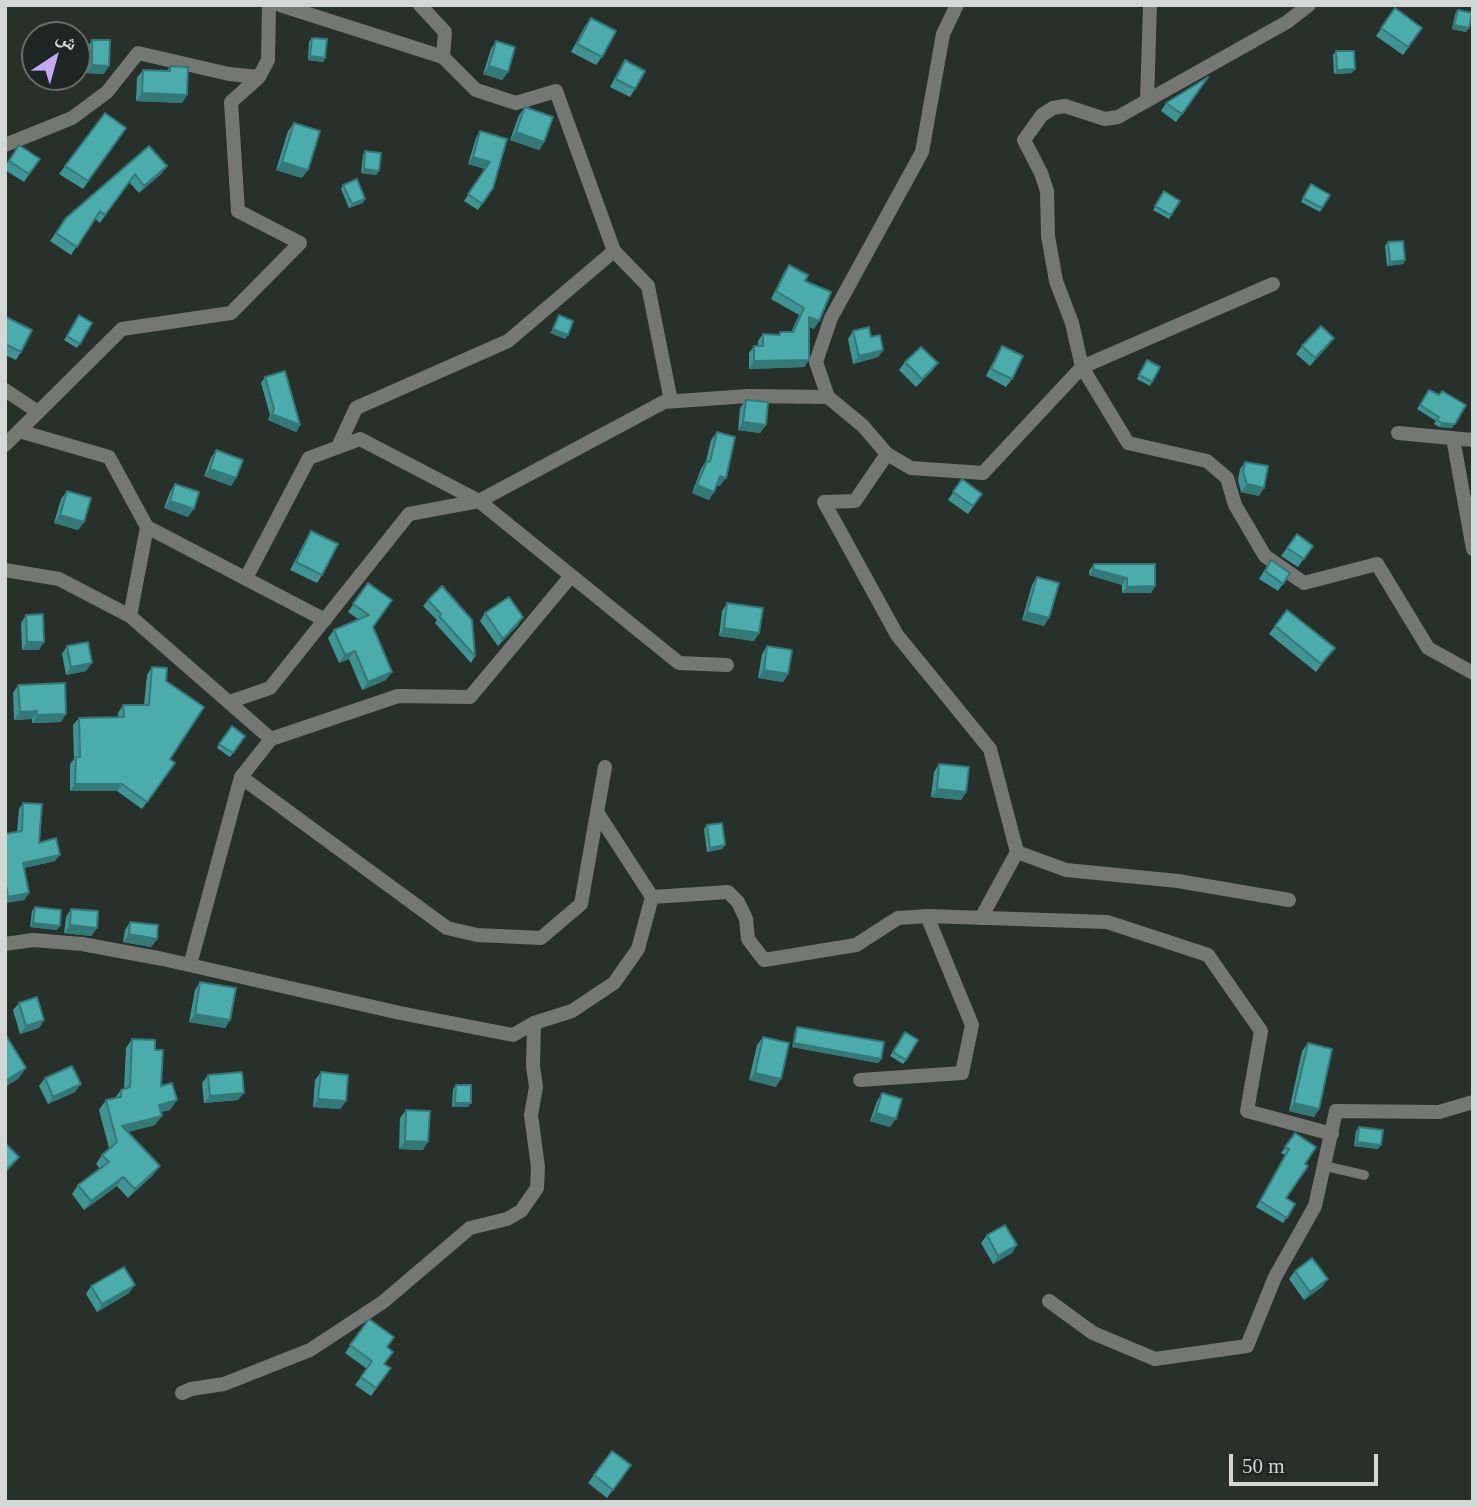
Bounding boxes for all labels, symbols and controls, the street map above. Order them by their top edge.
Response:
north arrow [21,21,91,91]
text: ش [53,26,82,55]
scale bar [1233,1440,1382,1484]
text: 50 m [1242,1454,1285,1478]

